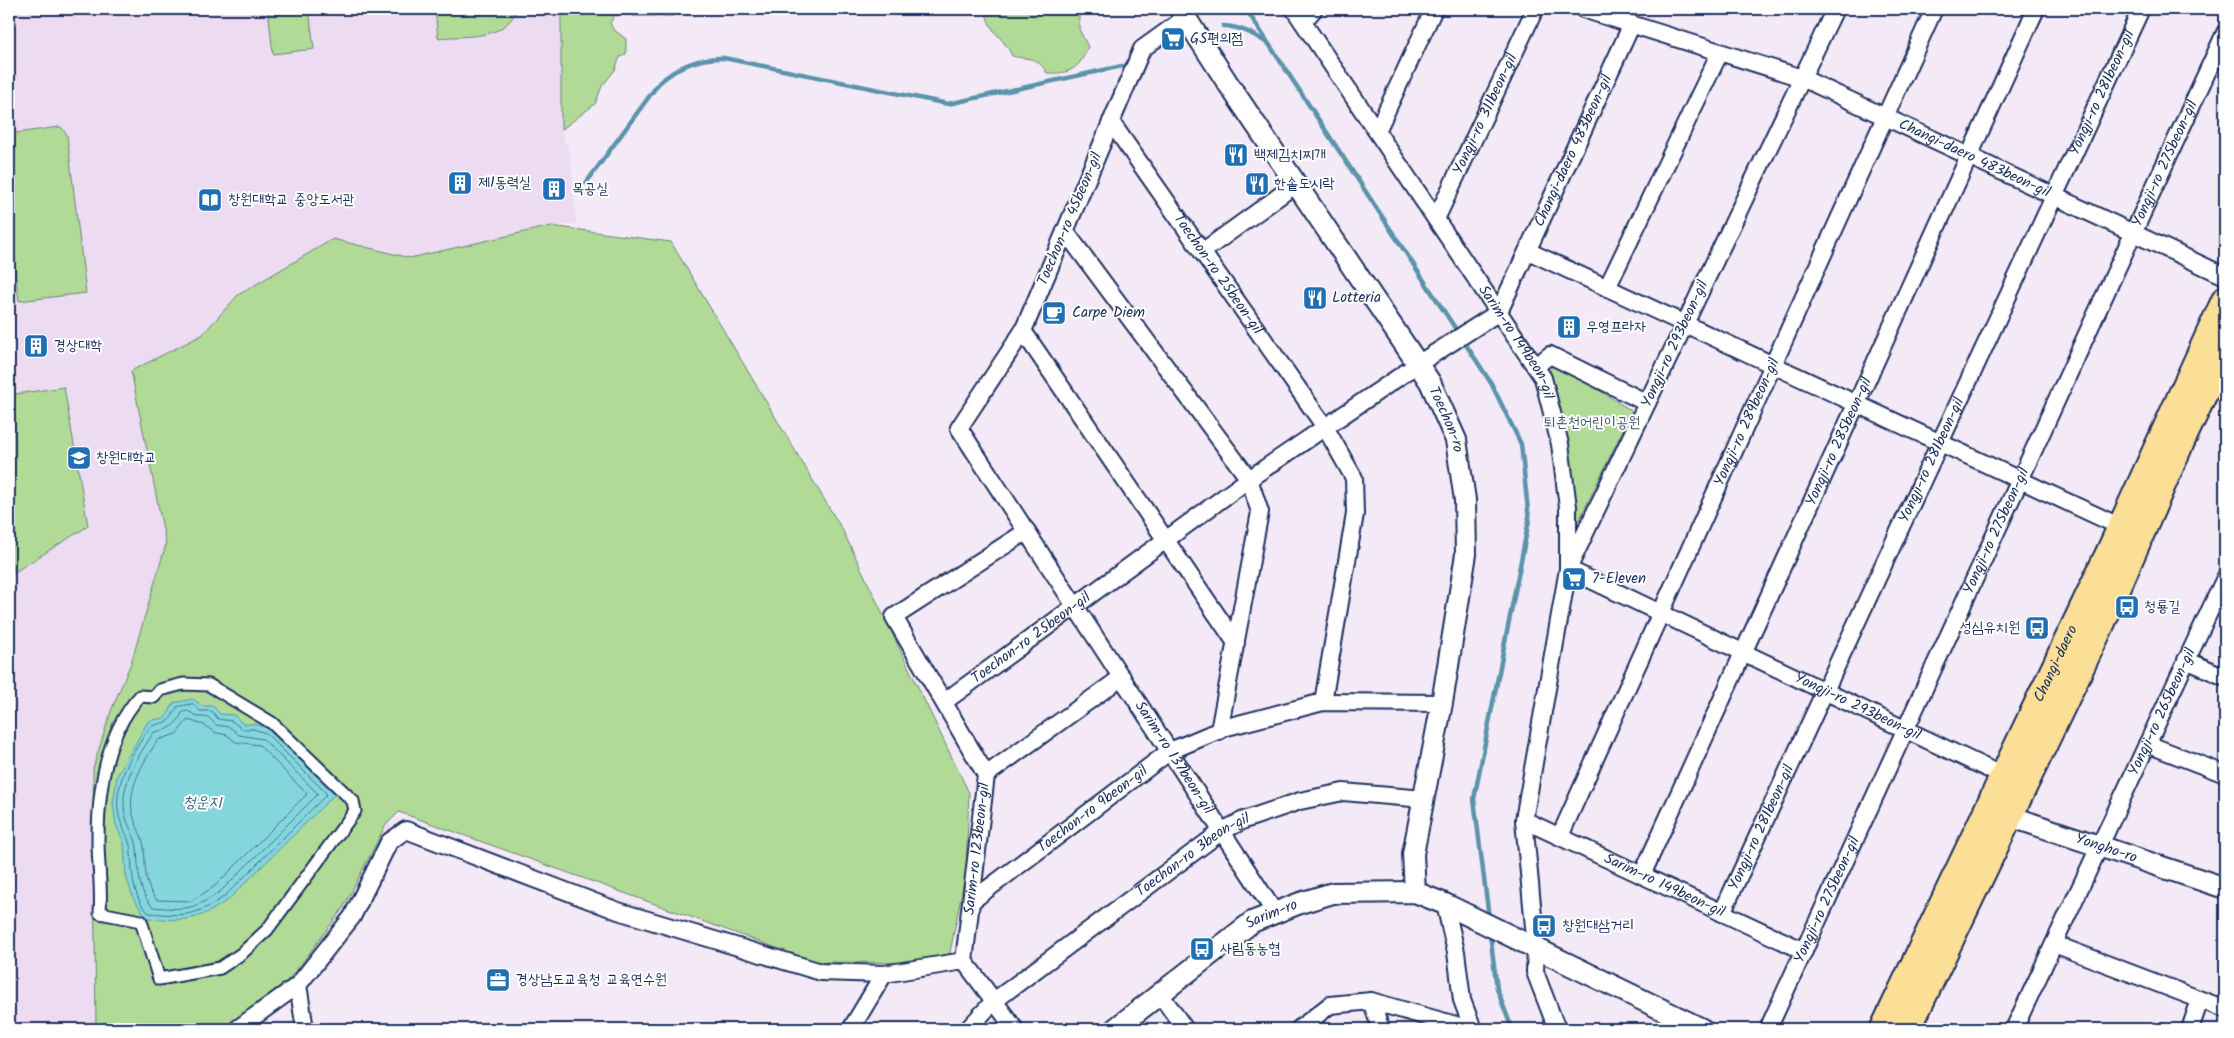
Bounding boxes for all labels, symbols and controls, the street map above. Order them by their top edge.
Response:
supermarket icon: GS편의점 [1160,26,1186,52]
street label: Yongji-ro 281beon-gil [2063,26,2142,159]
place label: GS편의점 [1190,27,1243,51]
street label: Yongji-ro 311beon-gil [1447,49,1524,179]
street label: Changi-daero 483beon-gil [1528,70,1619,231]
street label: Yongji-ro 275beon-gil [2126,96,2205,231]
street label: Changi-daero 483beon-gil [1894,113,2055,205]
restaurant icon: 백제김치찌개 [1223,142,1249,168]
place label: 백제김치찌개 [1254,143,1326,167]
street label: Toechon-ro 45beon-gil [1031,148,1109,289]
building icon: 제1동력실 [447,170,473,196]
place label: 제1동력실 [478,171,531,195]
restaurant icon: 한솥도시락 [1244,171,1270,197]
place label: 한솥도시락 [1274,172,1335,196]
building icon: 목공실 [541,176,567,202]
place label: 목공실 [572,177,608,201]
library icon: 창원대학교 중앙도서관 [197,187,223,213]
place label: 창원대학교 중앙도서관 [228,188,355,212]
street label: Toechon-ro 25beon-gil [1167,209,1269,340]
street label: Yongji-ro 293beon-gil [1635,276,1715,412]
street label: Sarim-ro 149beon-gil [1472,280,1560,402]
restaurant icon: Lotteria [1302,285,1328,311]
place label: Lotteria [1332,286,1381,310]
cafe icon: Carpe Diem [1041,300,1067,326]
place label: Carpe Diem [1072,301,1145,325]
building icon: 우영프라자 [1556,314,1582,340]
place label: 우영프라자 [1586,315,1646,339]
building icon: 경상대학 [23,333,49,359]
place label: 경상대학 [54,334,102,358]
street label: Yongji-ro 289beon-gil [1708,354,1787,490]
street label: Yongji-ro 285beon-gil [1799,373,1879,510]
street label: Toechon-ro [1422,383,1470,454]
street label: Yongji-ro 281beon-gil [1892,393,1971,527]
park label: 퇴촌천어린이공원 [1544,411,1640,435]
school or university icon: 창원대학교 [66,445,92,471]
place label: 창원대학교 [96,446,156,470]
street label: Yongji-ro 275beon-gil [1957,463,2036,598]
supermarket icon: 7-Eleven [1561,566,1587,592]
place label: 7-Eleven [1592,567,1646,591]
street label: Toechon-ro 25beon-gil [966,586,1096,690]
bus stop icon: 청룡길 [2114,594,2140,620]
place label: 청룡길 [2144,595,2180,619]
bus stop icon: 성심유치원 [2024,615,2050,641]
place label: 성심유치원 [1960,616,2020,640]
street label: Changi-daero [2027,621,2085,706]
street label: Yongji-ro 265beon-gil [2122,644,2203,780]
street label: Yongji-ro 293beon-gil [1790,666,1925,747]
street label: Sarim-ro 137beon-gil [1128,696,1220,820]
street label: Toechon-ro 9beon-gil [1032,759,1154,859]
street label: Yongji-ro 281beon-gil [1722,761,1801,894]
street label: Sarim-ro 123beon-gil [958,781,997,916]
water label: 청운지 [183,790,223,815]
street label: Toechon-ro 3beon-gil [1131,807,1253,903]
street label: Yongho-ro [2072,827,2140,870]
street label: Yongji-ro 275beon-gil [1788,832,1867,967]
street label: Sarim-ro 149beon-gil [1600,847,1729,924]
street label: Sarim-ro [1240,893,1301,935]
bus stop icon: 창원대삼거리 [1531,913,1557,939]
place label: 창원대삼거리 [1562,914,1634,938]
bus stop icon: 사림동농협 [1189,936,1215,962]
place label: 사림동농협 [1220,937,1280,961]
office icon: 경상남도교육청 교육연수원 [485,967,511,993]
place label: 경상남도교육청 교육연수원 [516,968,667,992]

